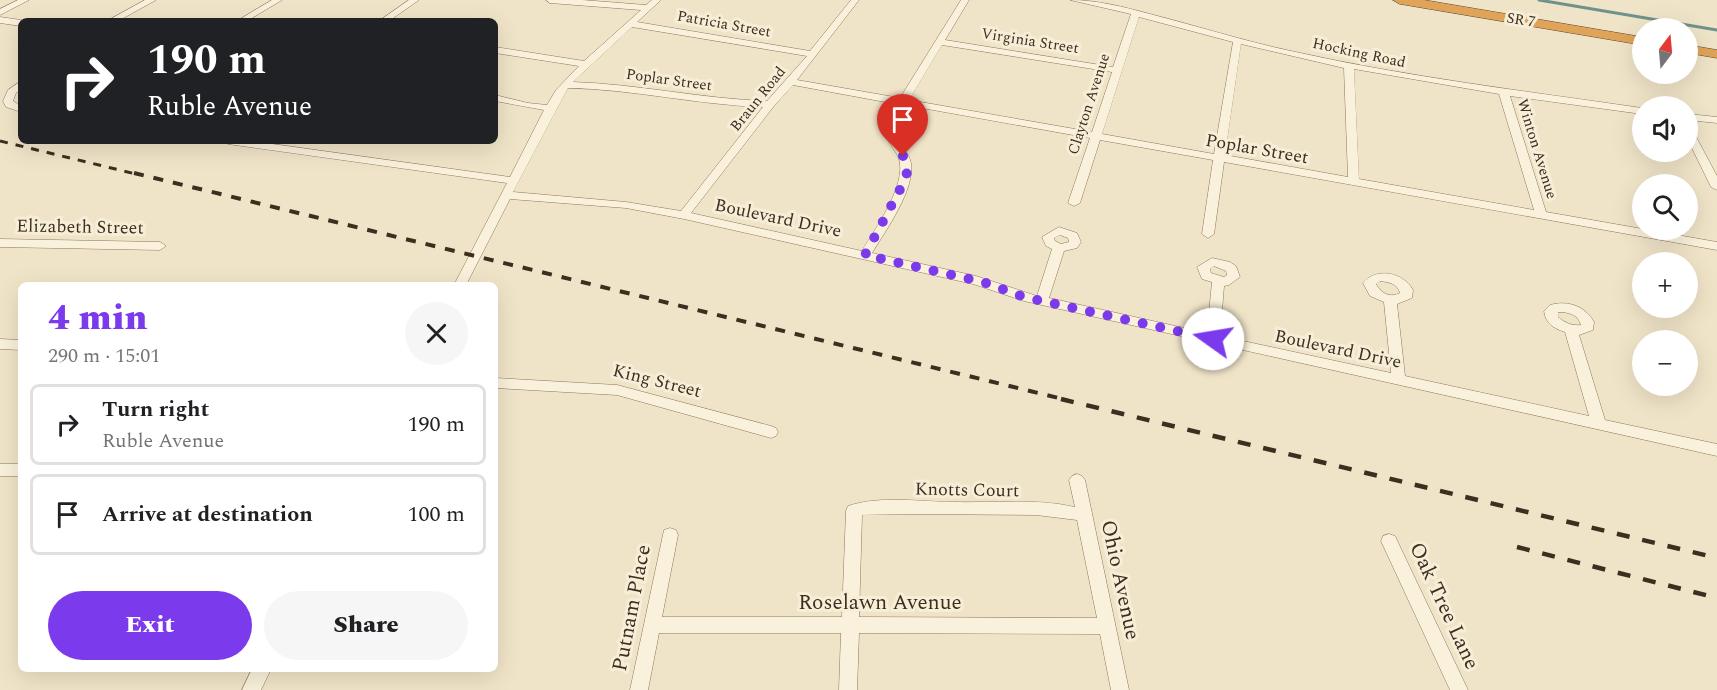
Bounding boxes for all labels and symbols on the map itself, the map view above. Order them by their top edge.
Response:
street label: Patricia Street [675,4,773,44]
street label: SR 7 [1505,6,1537,34]
north arrow [1632,18,1698,84]
street label: Virginia Street [980,22,1080,60]
street label: Hocking Road [1310,32,1408,74]
street label: Clayton Avenue [1062,50,1116,158]
street label: Braun Road [725,61,791,137]
street label: Poplar Street [624,63,714,97]
pin [877,94,928,156]
street label: Winton Avenue [1511,96,1563,202]
street label: Poplar Street [1203,127,1311,171]
street label: Boulevard Drive [712,191,844,245]
street label: Elizabeth Street [16,212,144,242]
position arrow [1181,307,1245,371]
street label: Boulevard Drive [1272,322,1404,376]
street label: King Street [610,357,704,405]
street label: Knotts Court [914,476,1020,504]
street label: Ohio Avenue [1092,517,1148,643]
street label: Oak Tree Lane [1400,537,1488,675]
street label: Putnam Place [604,542,660,674]
street label: Roselawn Avenue [798,587,962,619]

